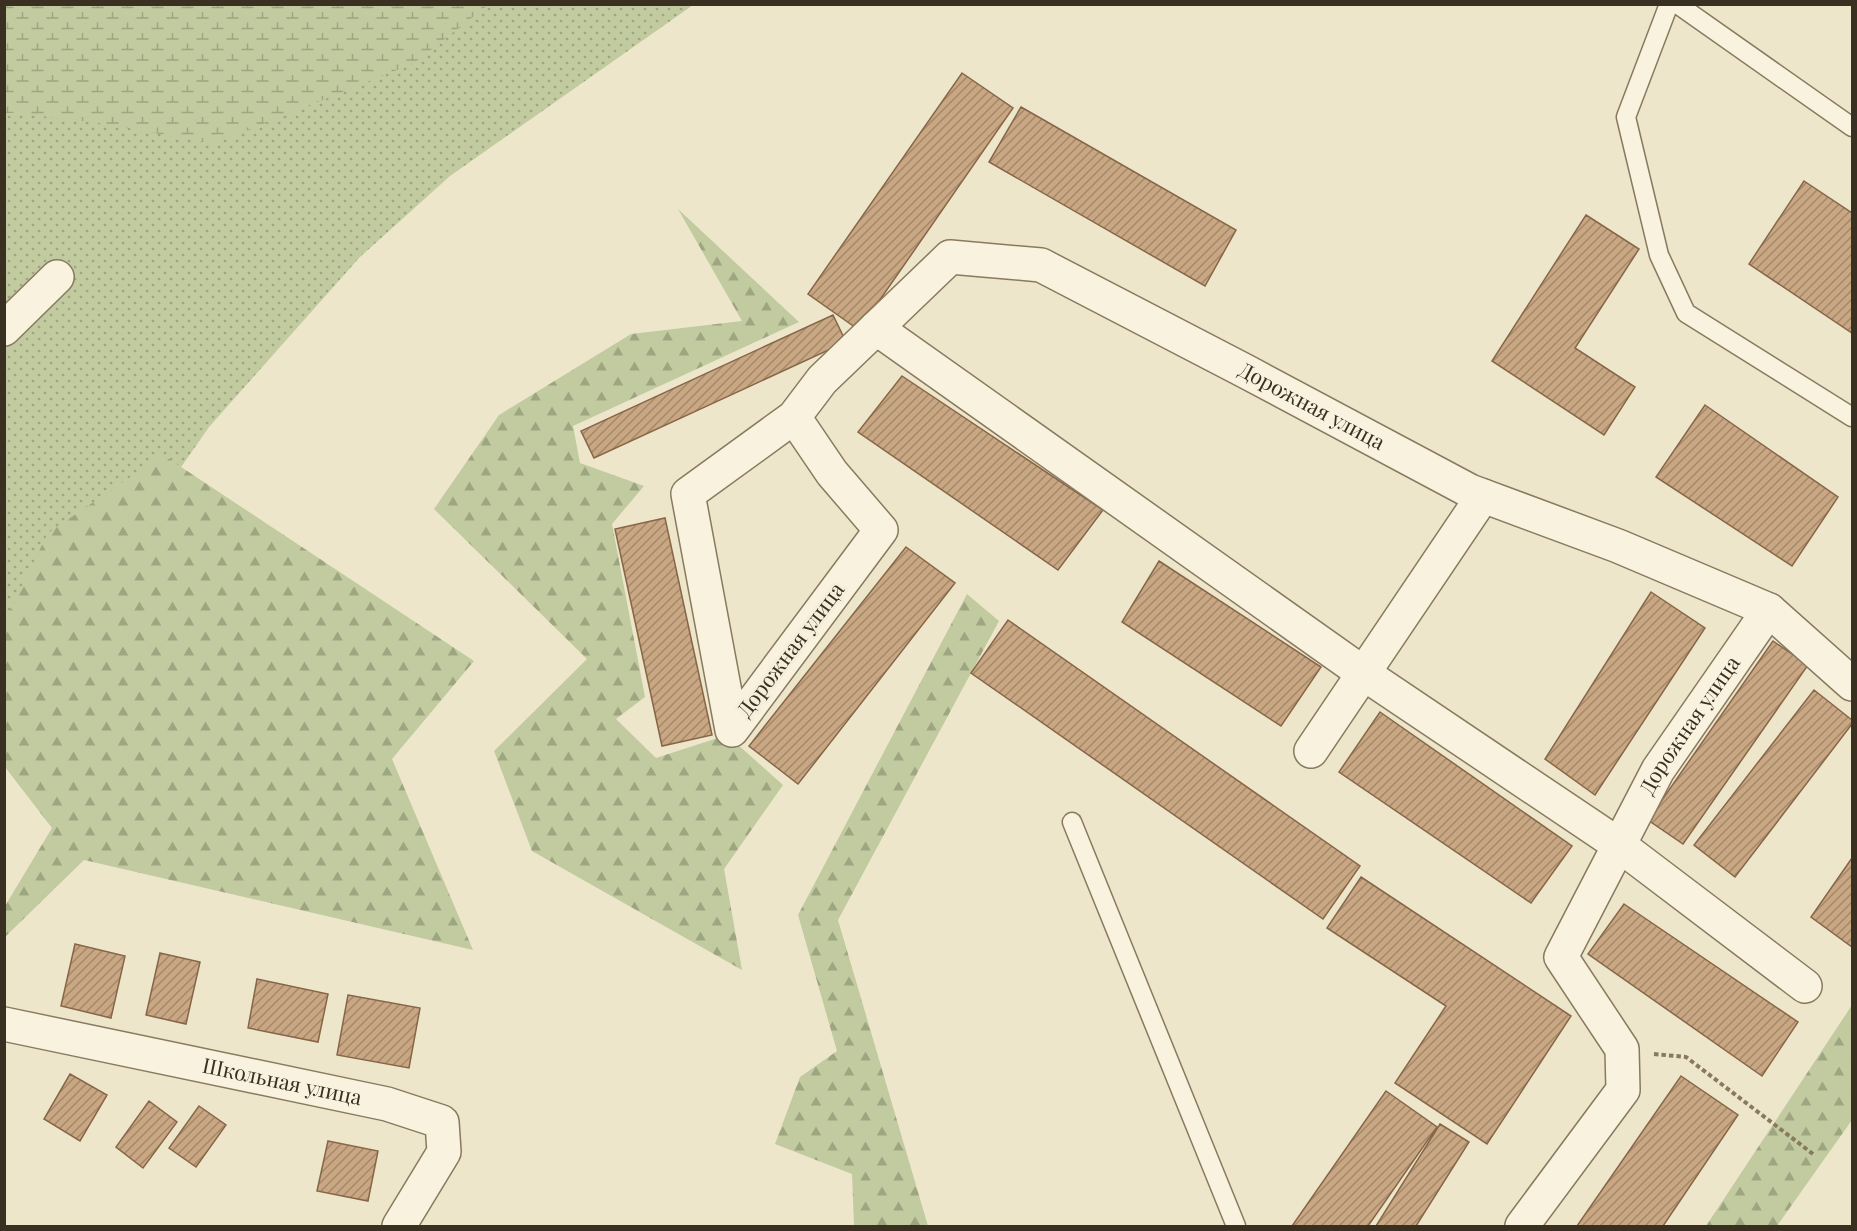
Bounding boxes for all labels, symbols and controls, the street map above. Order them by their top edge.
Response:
street label: Дорожная улица [1235,354,1391,455]
street label: Дорожная улица [730,575,850,722]
street label: Дорожная улица [1632,649,1745,799]
street label: Школьная улица [200,1050,365,1111]

